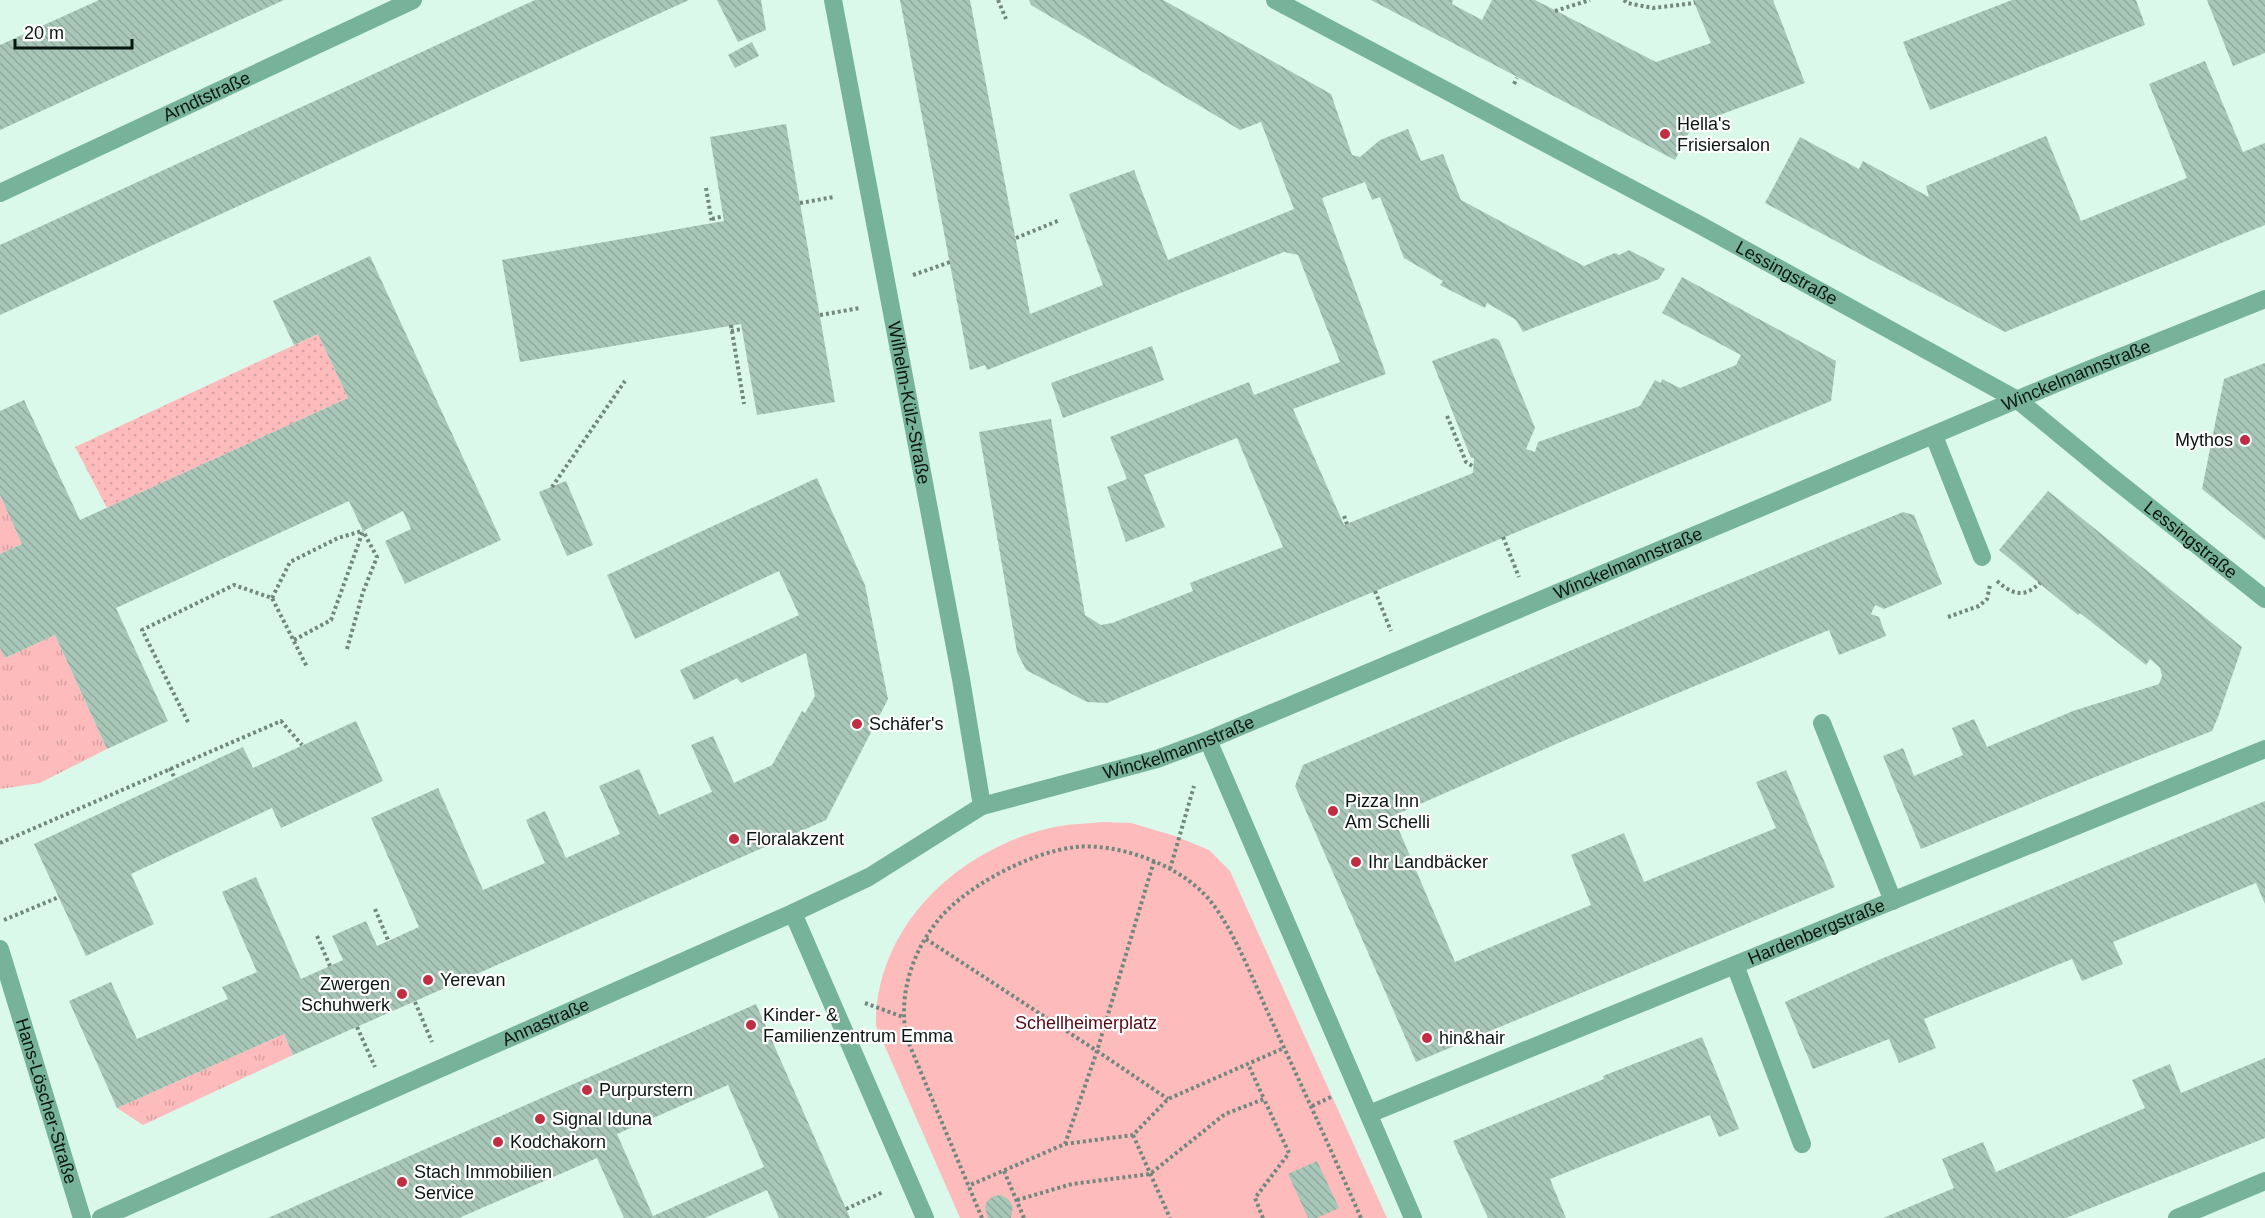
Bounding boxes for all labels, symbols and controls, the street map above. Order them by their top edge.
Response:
scale bar [15,12,132,50]
text: 20 m [24,23,64,43]
street label: Arndtstraße [160,67,253,125]
place label: Hella's Frisiersalon [1677,114,1770,155]
marker: Hella's Frisiersalon [1658,127,1672,141]
street label: Lessingstraße [1732,237,1841,309]
street label: Wilhelm-Külz-Straße [884,320,934,486]
street label: Winckelmannstraße [1999,336,2153,415]
place label: Mythos [2175,430,2233,450]
marker: Mythos [2238,433,2252,447]
street label: Lessingstraße [2140,497,2241,583]
street label: Winckelmannstraße [1551,523,1705,603]
street label: Winckelmannstraße [1101,712,1257,783]
place label: Schäfer's [869,714,943,734]
marker: Schäfer's [850,717,864,731]
place label: Pizza Inn Am Schelli [1345,791,1430,832]
marker: Pizza Inn Am Schelli [1326,804,1340,818]
place label: Floralakzent [746,829,844,849]
marker: Floralakzent [727,832,741,846]
place label: Ihr Landbäcker [1368,852,1488,872]
marker: Ihr Landbäcker [1349,855,1363,869]
street label: Hardenbergstraße [1745,895,1888,969]
place label: Yerevan [440,970,505,990]
marker: Yerevan [421,973,435,987]
place label: Zwergen Schuhwerk [301,974,391,1015]
marker: Zwergen Schuhwerk [395,987,409,1001]
street label: Annastraße [499,994,592,1050]
place label: Kinder- & Familienzentrum Emma [763,1005,954,1046]
park label: Schellheimerplatz [1015,1013,1157,1033]
street label: Hans-Löscher-Straße [12,1016,81,1186]
marker: Kinder- & Familienzentrum Emma [744,1018,758,1032]
place label: hin&hair [1439,1028,1505,1048]
marker: hin&hair [1420,1031,1434,1045]
place label: Purpurstern [599,1080,693,1100]
marker: Purpurstern [580,1083,594,1097]
place label: Signal Iduna [552,1109,653,1129]
marker: Signal Iduna [533,1112,547,1126]
place label: Kodchakorn [510,1132,606,1152]
marker: Kodchakorn [491,1135,505,1149]
place label: Stach Immobilien Service [414,1162,552,1203]
marker: Stach Immobilien Service [395,1175,409,1189]

